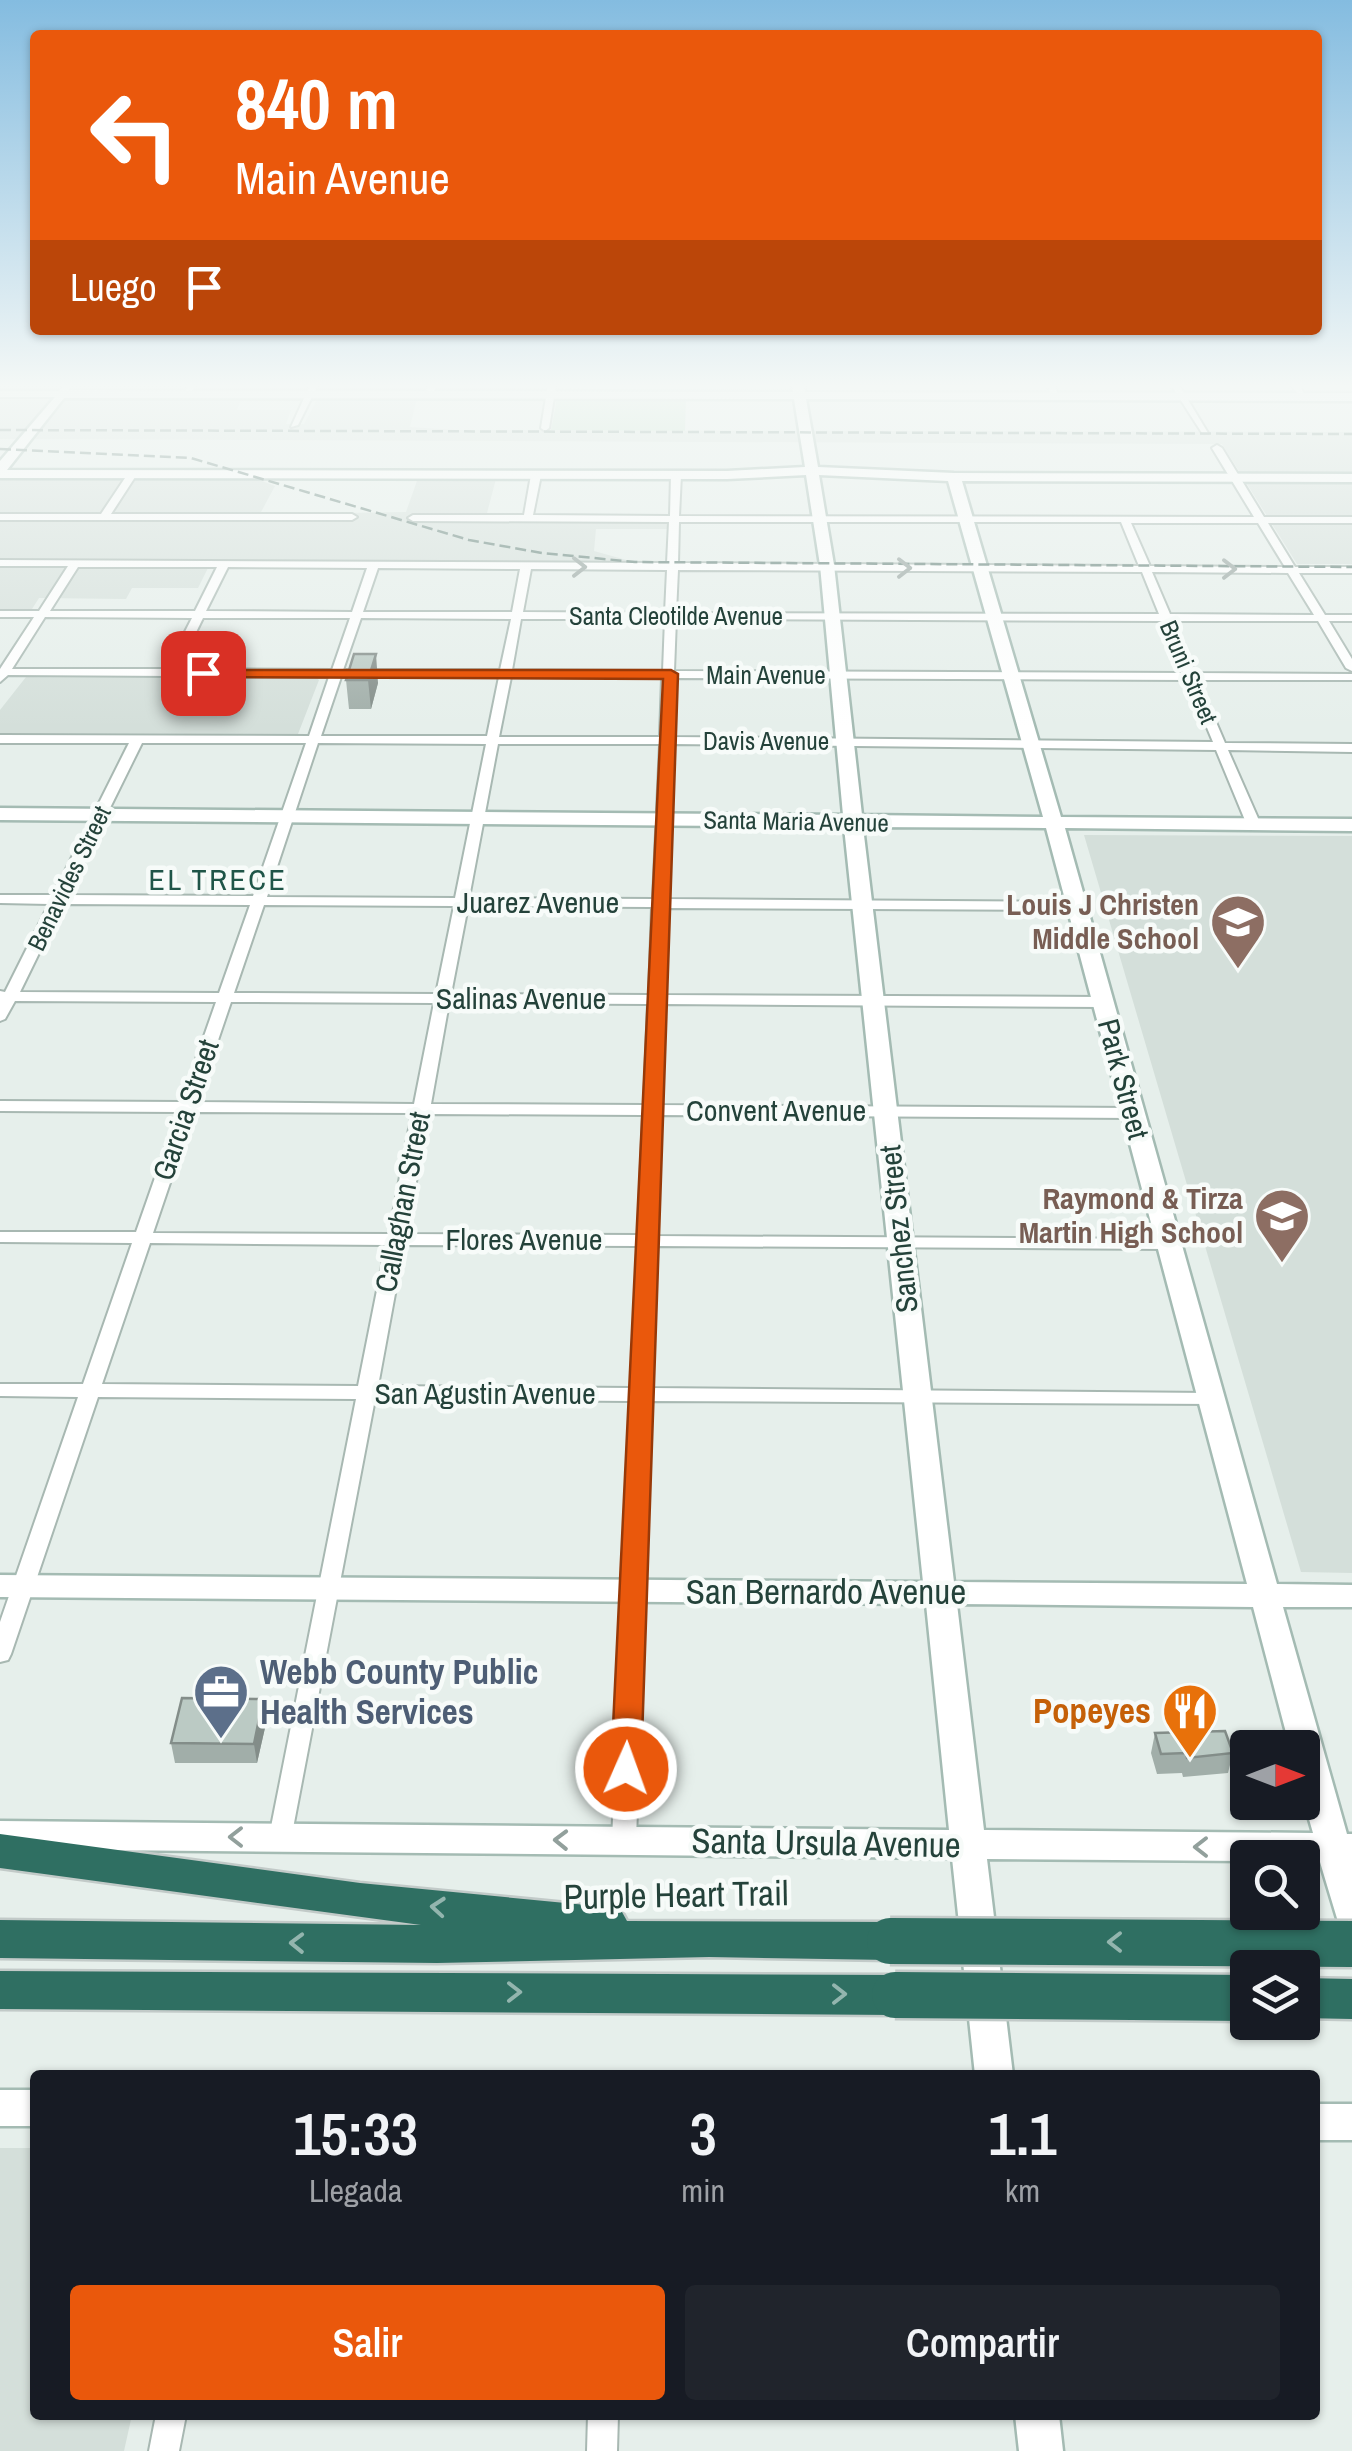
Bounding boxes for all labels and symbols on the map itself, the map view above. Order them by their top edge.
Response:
one-way arrow [572,556,588,578]
one-way arrow [897,557,913,578]
one-way arrow [1222,558,1238,580]
street label: Santa Cleotilde Avenue [569,599,783,633]
street label: Bruni Street [1152,615,1226,729]
pin [161,631,246,716]
street label: Main Avenue [706,658,826,692]
street label: Davis Avenue [703,724,829,758]
street label: Benavides Street [19,800,119,956]
street label: Santa Maria Avenue [703,802,889,840]
district label: EL TRECE [149,859,287,899]
street label: Juarez Avenue [457,882,619,922]
place label: Louis J Christen Middle School [1006,884,1199,958]
school or university icon: Louis J Christen Middle School [1208,892,1268,971]
street label: Salinas Avenue [436,978,606,1018]
street label: Park Street [1089,1014,1159,1144]
street label: Garcia Street [142,1034,228,1185]
street label: Convent Avenue [686,1090,866,1130]
street label: Callaghan Street [365,1108,439,1296]
street label: Sanchez Street [869,1143,927,1315]
place label: Raymond & Tirza Martin High School [1019,1178,1243,1252]
school or university icon: Raymond & Tirza Martin High School [1252,1186,1312,1265]
street label: Flores Avenue [446,1219,602,1259]
street label: San Agustin Avenue [374,1373,596,1413]
street label: San Bernardo Avenue [686,1568,966,1615]
place label: Webb County Public Health Services [260,1648,539,1735]
office icon: Webb County Public Health Services [191,1662,251,1741]
restaurant icon: Popeyes [1160,1681,1220,1760]
place label: Popeyes [1033,1687,1151,1734]
position arrow [574,1717,678,1821]
north arrow [1230,1730,1320,1820]
street label: Santa Ursula Avenue [691,1817,961,1868]
one-way arrow [228,1826,244,1847]
one-way arrow [553,1829,568,1851]
one-way arrow [1193,1836,1208,1858]
street label: Purple Heart Trail [563,1869,789,1920]
one-way arrow [430,1897,446,1919]
one-way arrow [1106,1931,1122,1953]
one-way arrow [288,1932,304,1954]
one-way arrow [506,1981,522,2003]
one-way arrow [832,1983,847,2005]

